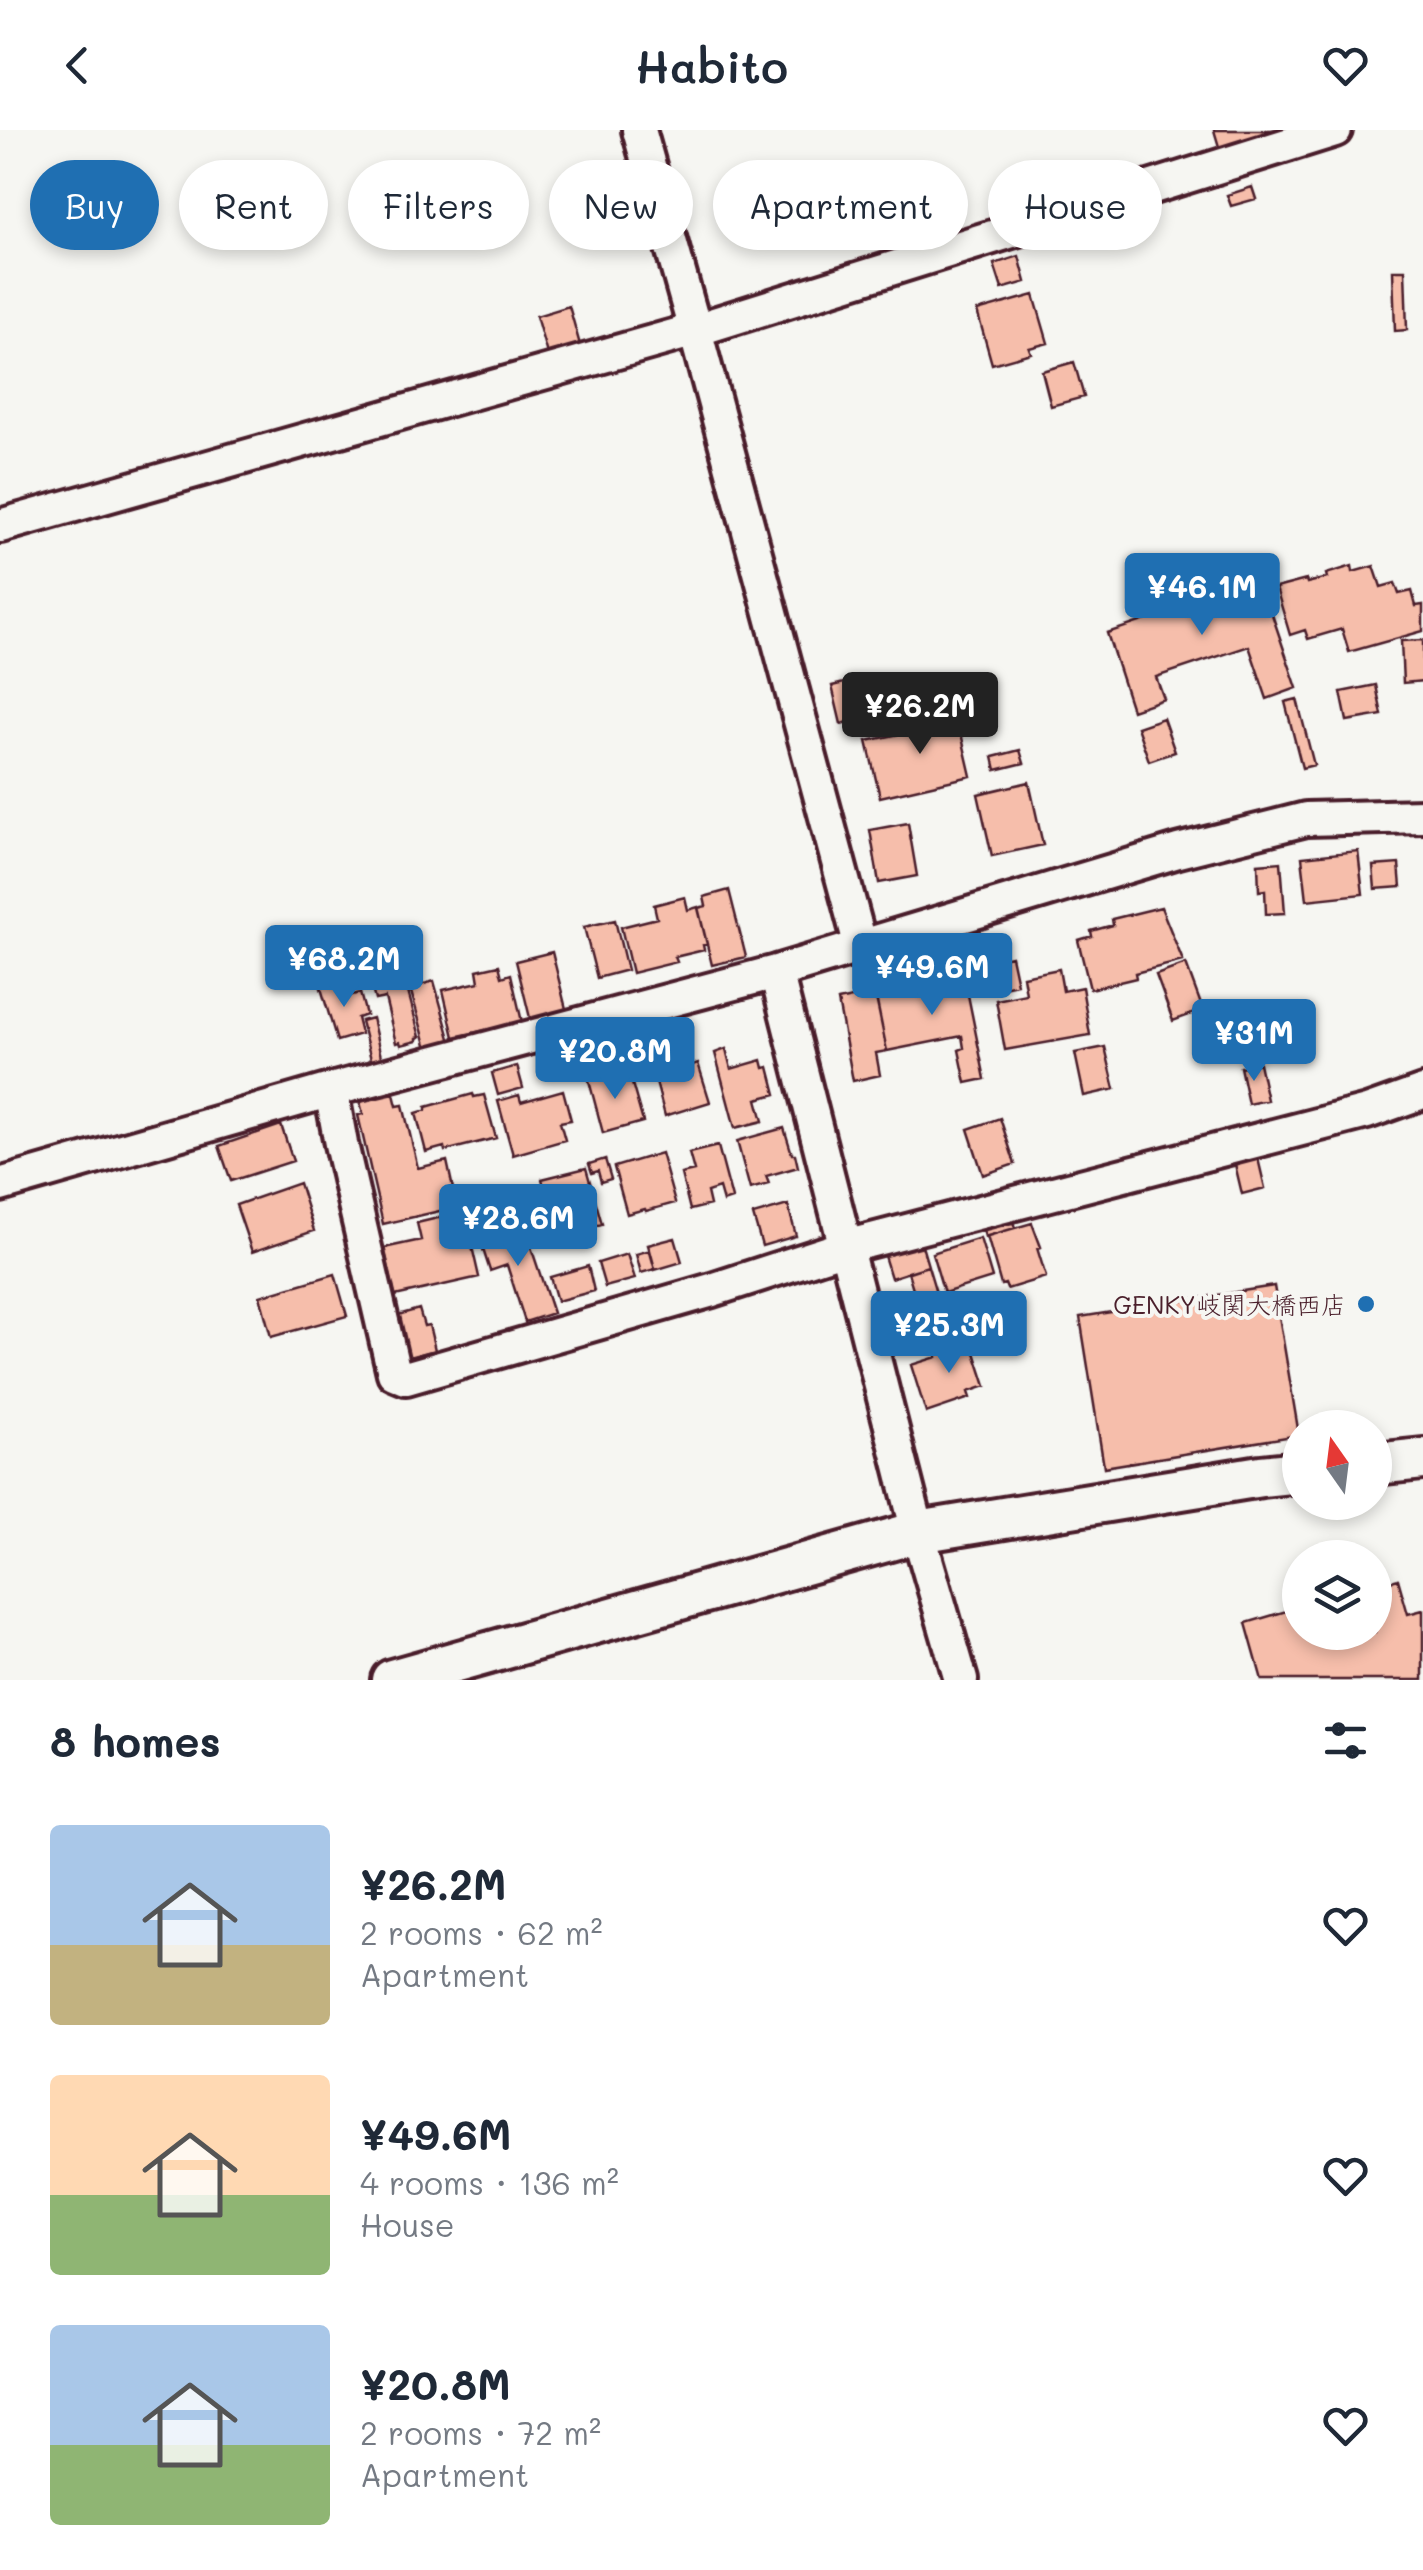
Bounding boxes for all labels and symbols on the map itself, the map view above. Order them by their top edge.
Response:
pin: ¥46.1M [1121,553,1283,638]
pin: ¥26.2M [839,672,1001,757]
pin: ¥68.2M [263,925,425,1010]
pin: ¥49.6M [851,933,1013,1018]
pin: ¥31M [1195,999,1313,1084]
pin: ¥20.8M [534,1017,696,1102]
pin: ¥28.6M [437,1184,599,1269]
place label: GENKY岐関大橋西店 [1113,1288,1346,1320]
pin: ¥25.3M [868,1291,1030,1376]
marker: GENKY岐関大橋西店 [1355,1293,1377,1315]
north arrow [1282,1410,1392,1520]

